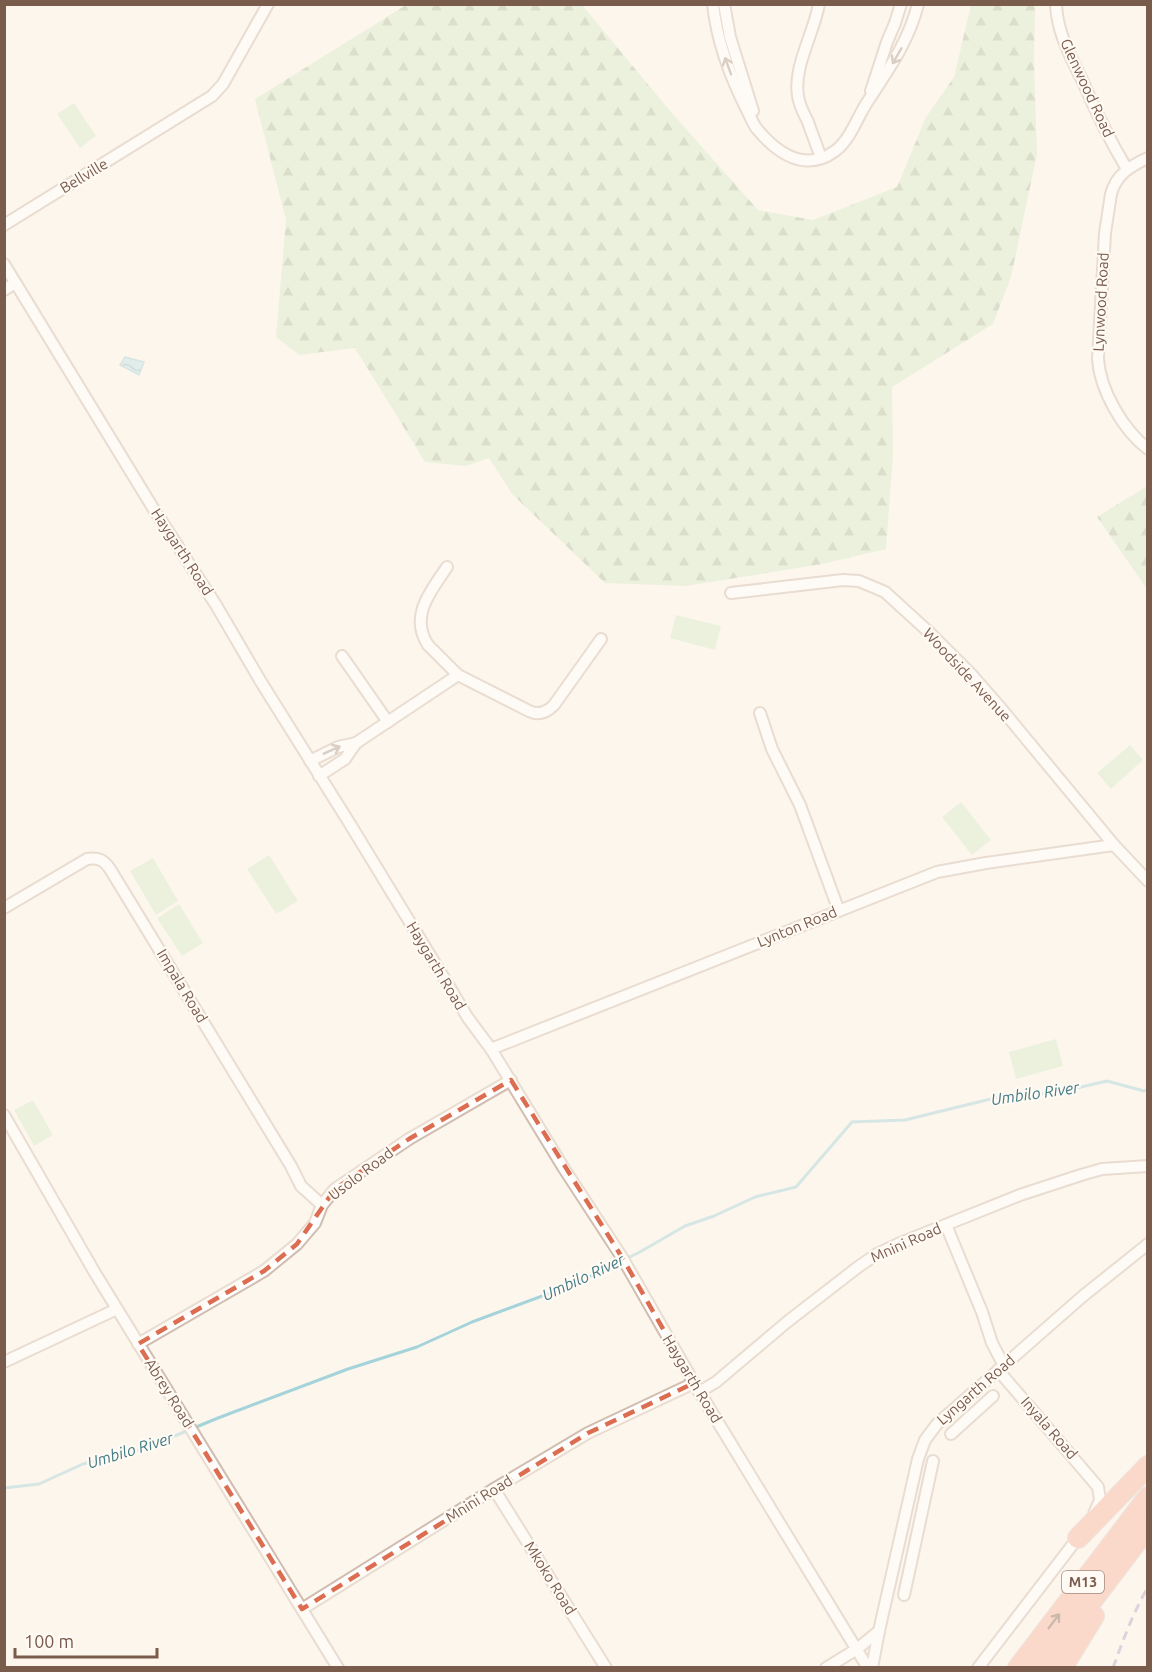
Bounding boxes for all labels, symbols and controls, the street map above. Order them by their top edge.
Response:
street label: Glenwood Road [1057,36,1118,140]
one-way arrow [891,47,903,64]
one-way arrow [722,58,733,76]
street label: Bellville [57,155,111,196]
street label: Lynwood Road [1089,252,1112,352]
street label: Haygarth Road [148,505,217,598]
street label: Woodside Avenue [920,625,1015,725]
one-way arrow [323,744,341,755]
street label: Lynton Road [754,903,839,950]
street label: Haygarth Road [403,919,469,1013]
street label: Impala Road [154,946,211,1026]
water label: Umbilo River [990,1078,1081,1108]
street label: Usolo Road [325,1144,396,1203]
street label: Mnini Road [868,1219,944,1266]
water label: Umbilo River [539,1250,628,1304]
street label: Haygarth Road [659,1332,725,1426]
street label: Lyngarth Road [933,1351,1018,1428]
street label: Abrey Road [142,1355,197,1430]
street label: Inyala Road [1018,1393,1081,1462]
water label: Umbilo River [85,1428,176,1472]
street label: Mnini Road [442,1471,515,1526]
street label: Mkoko Road [521,1538,580,1617]
road number: M13 [1062,1571,1104,1593]
one-way arrow [1047,1613,1060,1629]
scale bar [15,1621,158,1659]
text: 100 m [24,1631,74,1651]

